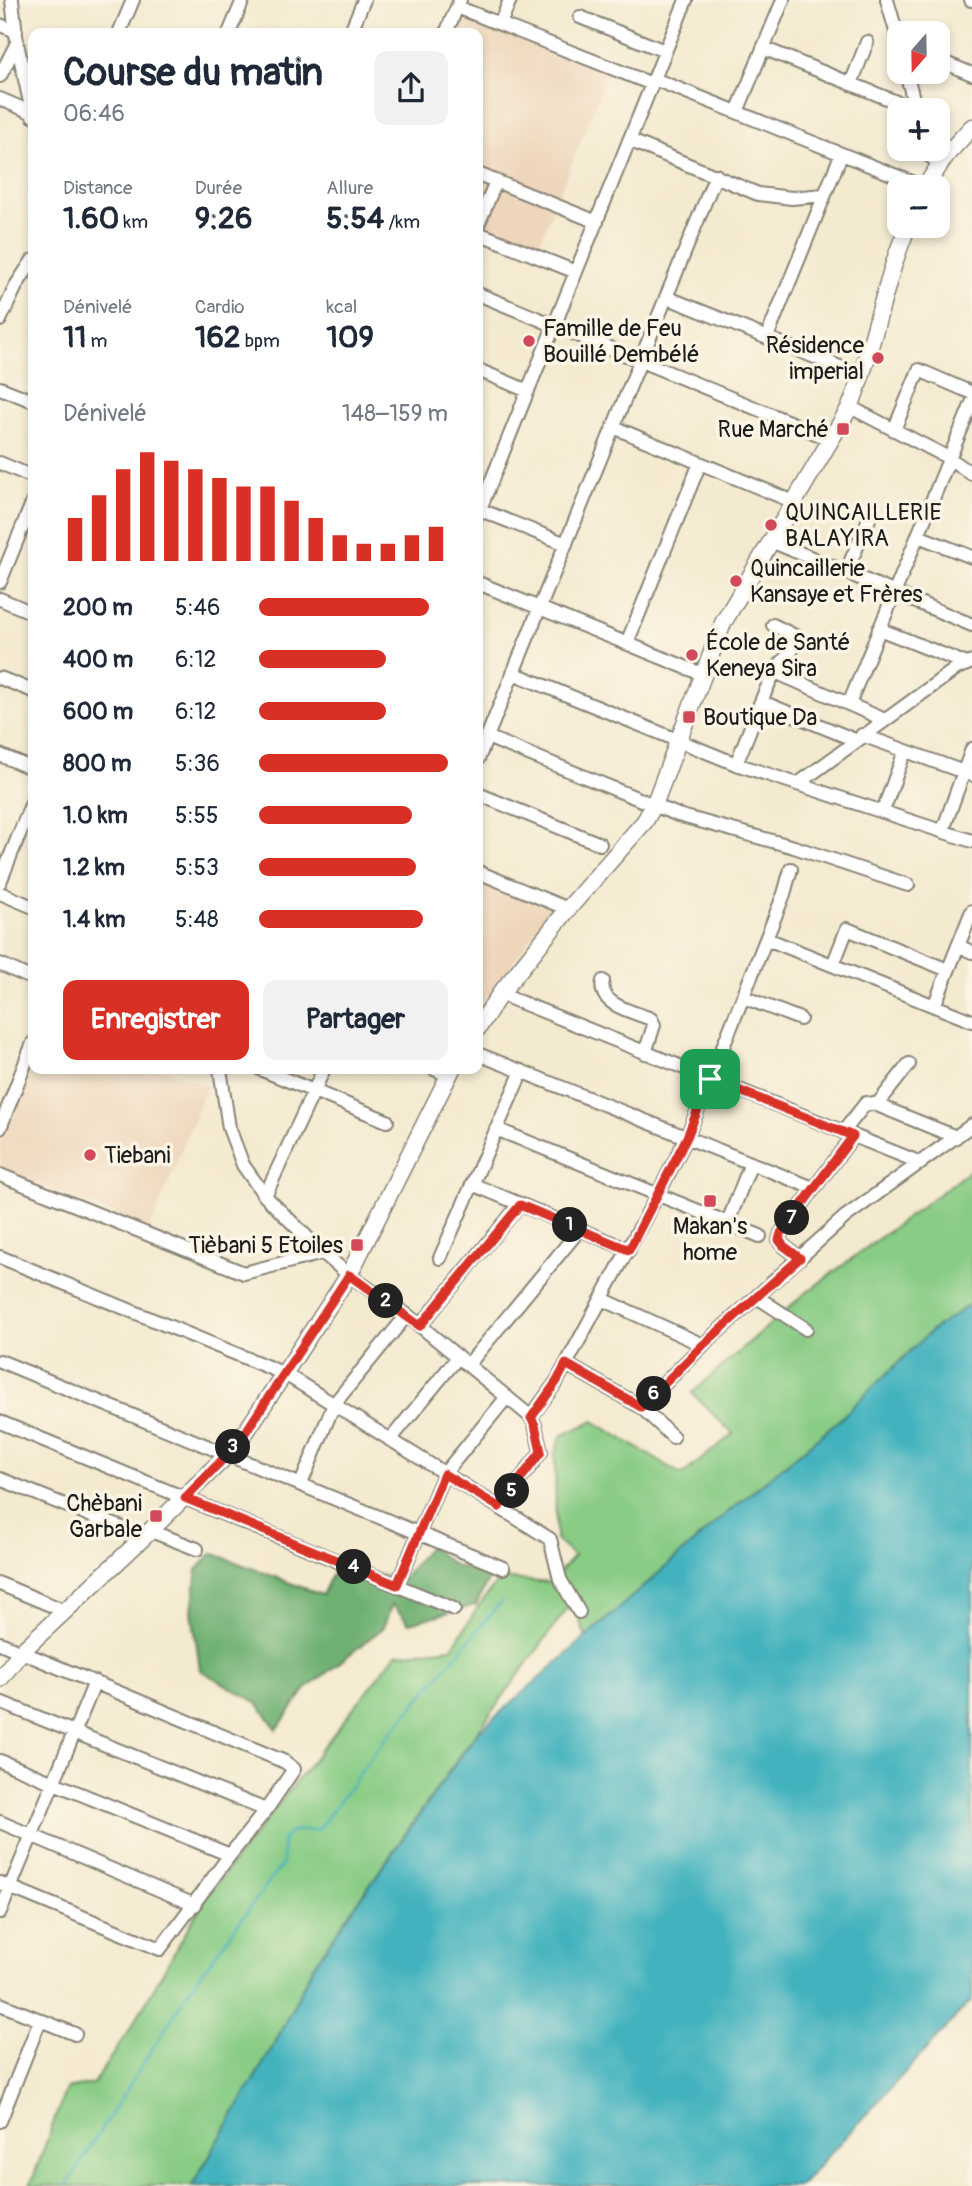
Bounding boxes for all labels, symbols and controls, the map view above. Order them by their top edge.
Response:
north arrow [887,21,950,84]
map controls [887,21,950,238]
text: Course du matin [63,49,323,97]
button: share [374,51,448,125]
button: + [887,98,950,161]
text: 06:46 [63,99,125,128]
button: − [887,175,950,238]
text: Distance [63,176,132,200]
text: Durée [195,176,242,200]
text: Allure [326,176,373,200]
text: 1.60 [63,200,119,237]
text: 9:26 [195,200,252,237]
text: 5:54 [326,200,384,237]
text: km [119,210,148,234]
text: /km [384,210,420,234]
text: Dénivelé [63,295,132,319]
text: Cardio [195,295,245,319]
text: kcal [326,295,357,319]
place label: Famille de Feu Bouillé Dembélé [543,314,699,369]
text: 11 [63,319,86,356]
text: 162 [195,319,241,356]
text: 109 [326,319,374,356]
text: m [86,329,107,353]
text: bpm [241,329,280,353]
place label: Résidence imperial [766,331,865,386]
marker: Famille de Feu Bouillé Dembélé [521,333,537,349]
marker: Résidence imperial [870,350,886,366]
text: Dénivelé [63,399,147,428]
text: 148–159 m [342,399,448,428]
place label: Rue Marché [718,415,829,444]
marker: Rue Marché [835,421,851,437]
place label: QUINCAILLERIE BALAYIRA [785,498,942,553]
marker: QUINCAILLERIE BALAYIRA [763,517,779,533]
place label: Quincaillerie Kansaye et Frères [750,554,923,609]
marker: Quincaillerie Kansaye et Frères [728,573,744,589]
text: 200 m [63,593,133,622]
text: 5:46 [175,593,220,622]
place label: École de Santé Keneya Sira [706,628,850,683]
text: 400 m [63,645,133,674]
text: 6:12 [175,645,216,674]
marker: École de Santé Keneya Sira [684,647,700,663]
text: 600 m [63,697,133,726]
text: 6:12 [175,697,216,726]
place label: Boutique Da [703,703,817,732]
marker: Boutique Da [681,709,697,725]
text: 800 m [63,749,131,778]
text: 5:36 [175,749,220,778]
text: 1.0 km [63,801,128,830]
text: 5:55 [175,801,219,830]
text: 1.2 km [63,853,125,882]
text: 5:53 [175,853,219,882]
text: 1.4 km [63,905,125,934]
text: 5:48 [175,905,219,934]
button: Enregistrer [63,980,249,1060]
button: Partager [263,980,448,1060]
pin [680,1049,740,1109]
icon: arrive [691,1060,729,1098]
place label: Tiebani [104,1141,171,1170]
marker: Tiebani [82,1147,98,1163]
marker: Makan's home [702,1193,718,1209]
pin: 7 [774,1200,810,1236]
text: 7 [786,1205,797,1229]
pin: 1 [552,1208,588,1242]
text: 1 [566,1212,573,1236]
place label: Makan's home [673,1212,747,1267]
place label: Tièbani 5 Etoiles [188,1231,343,1260]
marker: Tièbani 5 Etoiles [349,1237,365,1253]
pin: 2 [368,1284,404,1318]
text: 2 [380,1288,391,1312]
pin: 6 [636,1376,672,1412]
text: 6 [648,1381,659,1405]
pin: 3 [216,1430,250,1464]
text: 3 [227,1434,238,1458]
pin: 5 [494,1474,530,1508]
text: 5 [506,1478,517,1502]
place label: Chèbani Garbale [66,1489,143,1544]
marker: Chèbani Garbale [148,1508,164,1524]
pin: 4 [336,1550,372,1584]
text: 4 [348,1554,359,1578]

